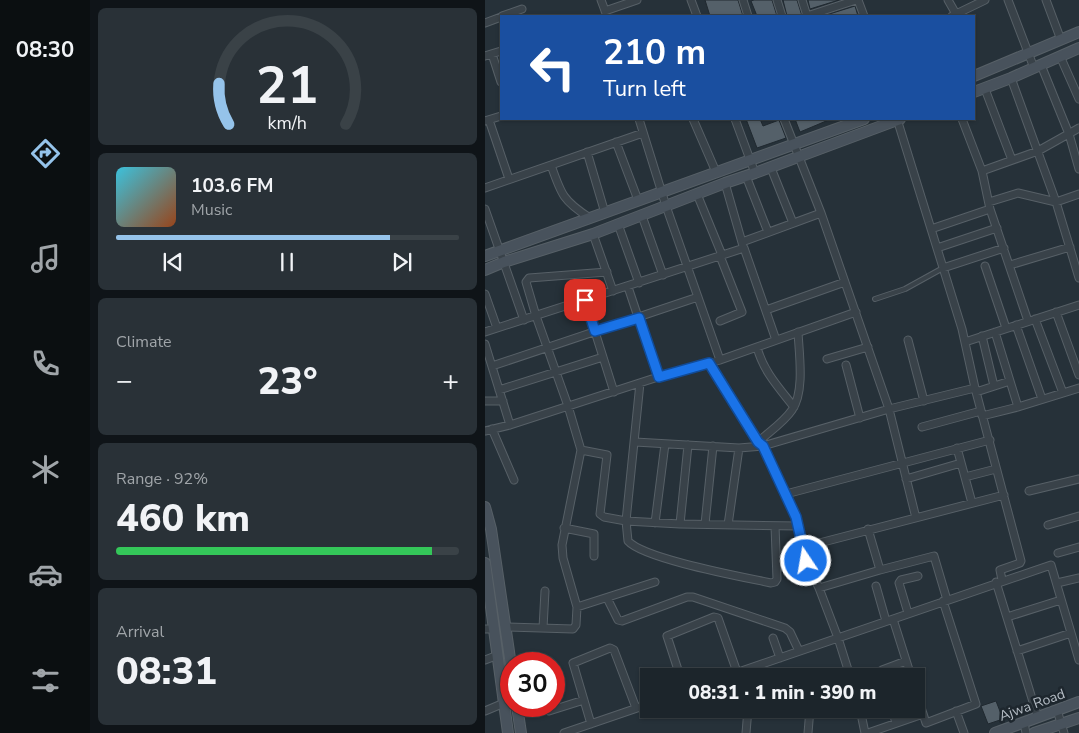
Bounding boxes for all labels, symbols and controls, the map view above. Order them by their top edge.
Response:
text: 210 m [603,29,706,76]
text: 08:30 [16,35,74,65]
icon: left [520,35,585,100]
text: 21 [256,50,319,121]
text: Turn left [603,74,686,104]
text: km/h [268,111,307,135]
icon: directions [28,136,63,171]
text: 103.6 FM [191,173,274,199]
text: Music [191,199,232,221]
icon: music [28,241,63,276]
icon: previous [159,248,187,276]
icon: pause [273,248,301,276]
icon: next [388,248,416,276]
pin [564,279,606,321]
icon: arrive [571,286,599,314]
text: Climate [116,331,171,353]
icon: phone [28,346,63,381]
text: 23° [257,356,318,407]
text: − [116,362,133,400]
text: + [442,362,459,400]
icon: climate [28,452,63,487]
text: Range · 92% [116,468,208,490]
text: 460 km [116,493,250,544]
position arrow [779,534,831,586]
icon: car [28,557,63,592]
text: Arrival [116,621,164,643]
text: 08:31 [116,646,217,697]
speed limit sign: 30 [500,652,565,717]
icon: filters [28,663,63,698]
text: 08:31 · 1 min · 390 m [689,680,876,706]
street label: Ajwa Road [996,684,1068,726]

